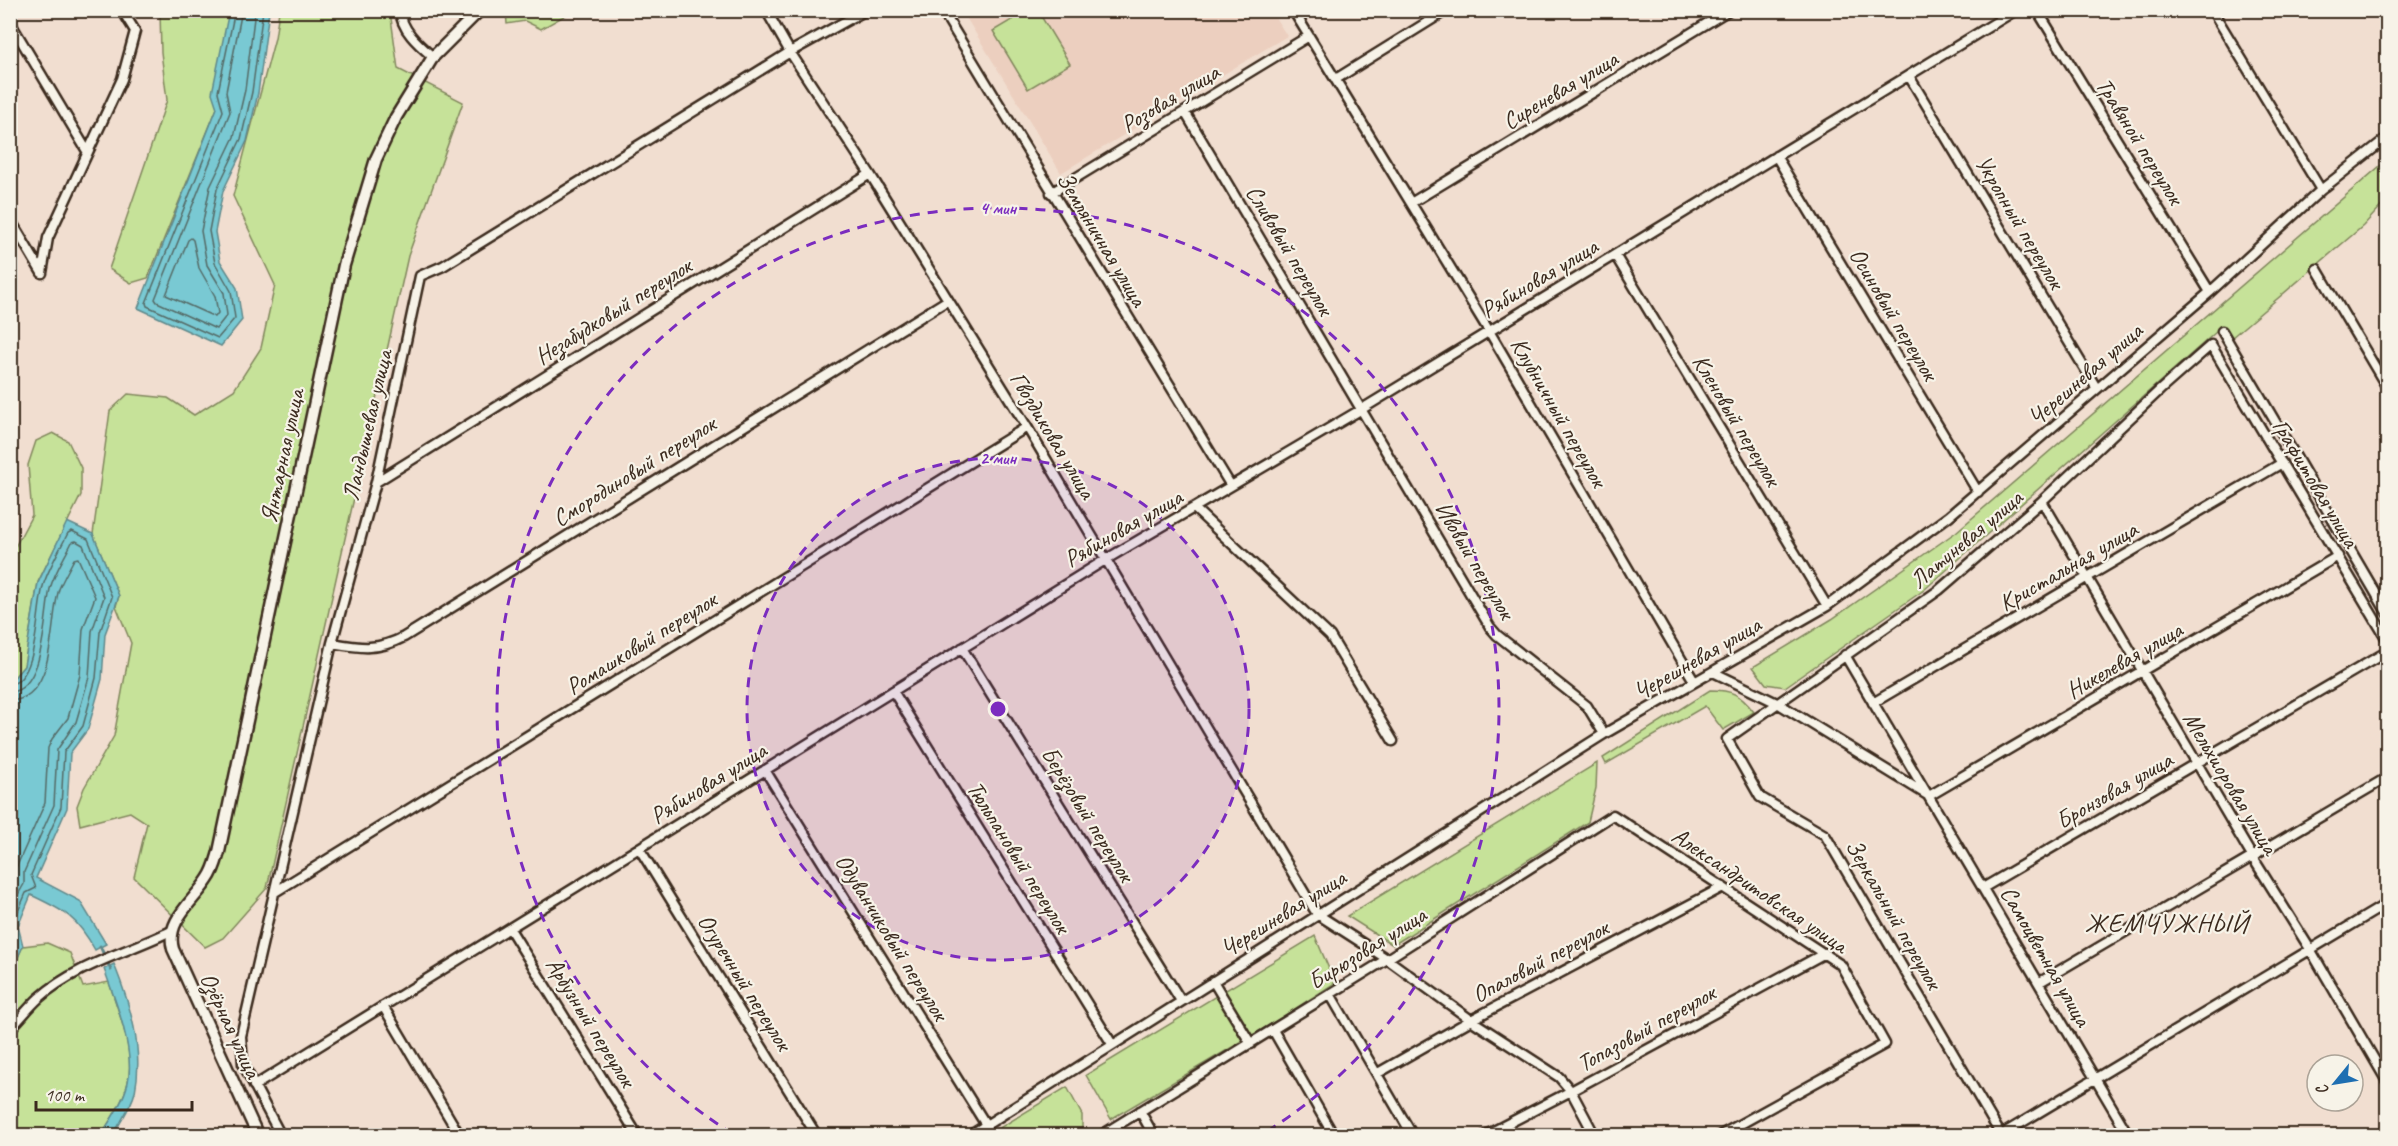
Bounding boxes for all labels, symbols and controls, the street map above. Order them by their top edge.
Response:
street label: Сиреневая улица [1497,43,1624,136]
street label: Розовая улица [1115,56,1227,140]
street label: Травяной переулок [2089,72,2192,212]
street label: Укропный переулок [1968,150,2073,296]
street label: Земляничная улица [1050,166,1155,313]
street label: Сливовый переулок [1239,179,1342,322]
text: 4 мин [980,197,1017,219]
street label: Рябиновая улица [1475,231,1604,325]
street label: Осиновый переулок [1843,242,1946,388]
street label: Незабудковый переулок [529,250,699,372]
street label: Черешневая улица [2021,315,2150,432]
street label: Клубничный переулок [1504,332,1615,494]
street label: Ландышевая улица [335,345,399,503]
street label: Кленовый переулок [1686,349,1789,493]
street label: Гвоздиковая улица [1003,366,1103,505]
street label: Янтарная улица [253,384,311,526]
street label: Смородиновый переулок [547,408,723,533]
street label: Графитовая улица [2266,413,2367,554]
text: 2 мин [980,447,1017,469]
street label: Рябиновая улица [1059,481,1189,574]
street label: Латуневая улица [1903,482,2030,595]
street label: Ивовый переулок [1428,496,1523,626]
street label: Кристальная улица [1993,513,2144,618]
street label: Ромашковый переулок [560,584,724,701]
street label: Черешневая улица [1628,609,1767,707]
street label: Никелевая улица [2060,614,2189,705]
centre of rings [988,699,1008,719]
street label: Мельхиоровая улица [2177,706,2287,862]
street label: Рябиновая улица [644,735,773,831]
street label: Берёзовый переулок [1034,741,1143,890]
street label: Бронзовая улица [2050,744,2179,836]
street label: Тюльпановый переулок [960,775,1079,940]
street label: Александритовская улица [1666,820,1855,961]
street label: Зеркальный переулок [1839,834,1950,996]
street label: Одуванчиковый переулок [829,848,956,1028]
street label: Черешневая улица [1215,862,1352,963]
street label: Самоцветная улица [1994,880,2099,1033]
street label: Бирюзовая улица [1302,899,1433,996]
district label: ЖЕМЧУЖНЫЙ [2085,907,2252,940]
street label: Огуречный переулок [691,908,800,1058]
street label: Опаловый переулок [1467,911,1615,1010]
street label: Арбузный переулок [539,952,644,1094]
street label: Озёрная улица [193,967,269,1084]
street label: Топазовый переулок [1572,977,1722,1078]
north arrow [2305,1053,2365,1113]
scale bar [36,1074,192,1112]
text: С [2311,1080,2334,1098]
text: 100 m [45,1084,86,1106]

